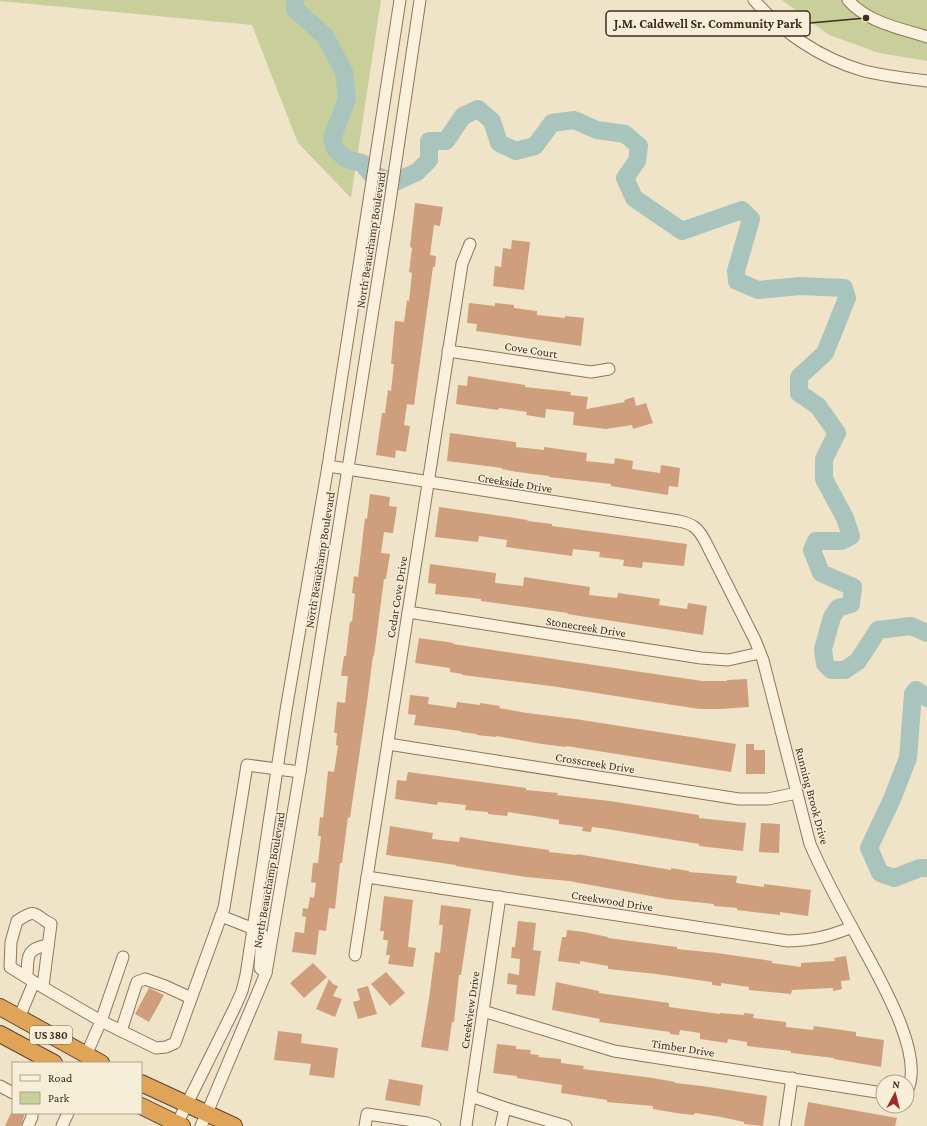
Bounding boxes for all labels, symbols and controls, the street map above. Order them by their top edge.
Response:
callout: J.M. Caldwell Sr. Community Park [606,11,810,36]
text: J.M. Caldwell Sr. Community Park [612,16,803,31]
street label: North Beauchamp Boulevard [353,170,389,309]
street label: Cove Court [503,339,560,361]
street label: Creekside Drive [477,470,553,496]
street label: North Beauchamp Boulevard [302,490,338,629]
street label: Cedar Cove Drive [384,555,410,639]
street label: Stonecreek Drive [545,614,627,640]
street label: Running Brook Drive [792,746,832,846]
street label: Crosscreek Drive [554,750,636,776]
street label: North Beauchamp Boulevard [250,810,288,949]
street label: Creekwood Drive [570,888,654,914]
street label: Creekview Drive [458,970,482,1050]
road number: US 380 [30,1026,72,1044]
street label: Timber Drive [651,1036,715,1060]
legend [12,1062,142,1114]
text: Road [48,1071,73,1085]
north arrow [875,1074,915,1114]
text: N [892,1078,901,1091]
text: Park [48,1091,70,1105]

